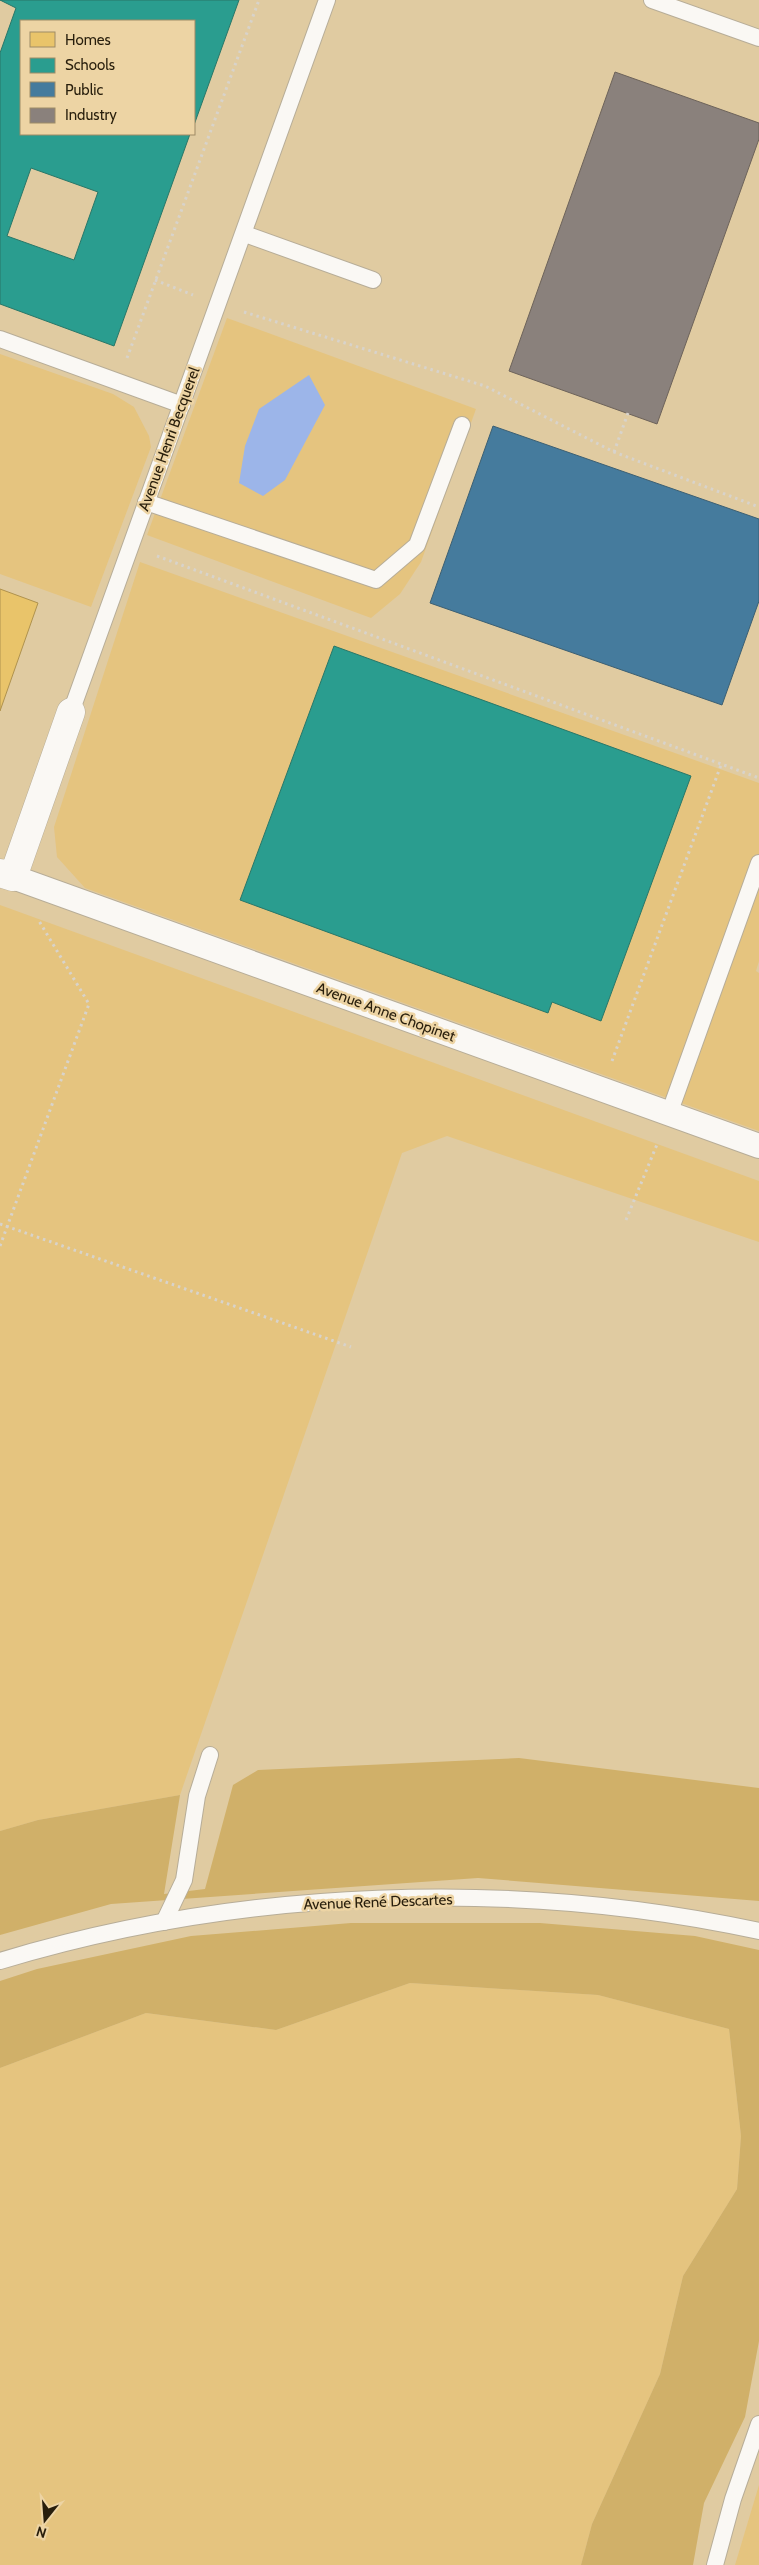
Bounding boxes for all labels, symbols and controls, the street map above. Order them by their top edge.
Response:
legend [20,20,195,135]
text: Homes [65,31,111,49]
text: Schools [65,56,115,74]
text: Public [65,81,103,99]
text: Industry [65,106,117,124]
street label: Avenue Henri Becquerel [135,364,204,513]
street label: Avenue Anne Chopinet [314,979,458,1045]
street label: Avenue René Descartes [303,1890,453,1914]
north arrow [20,2495,70,2545]
text: N [34,2522,49,2542]

